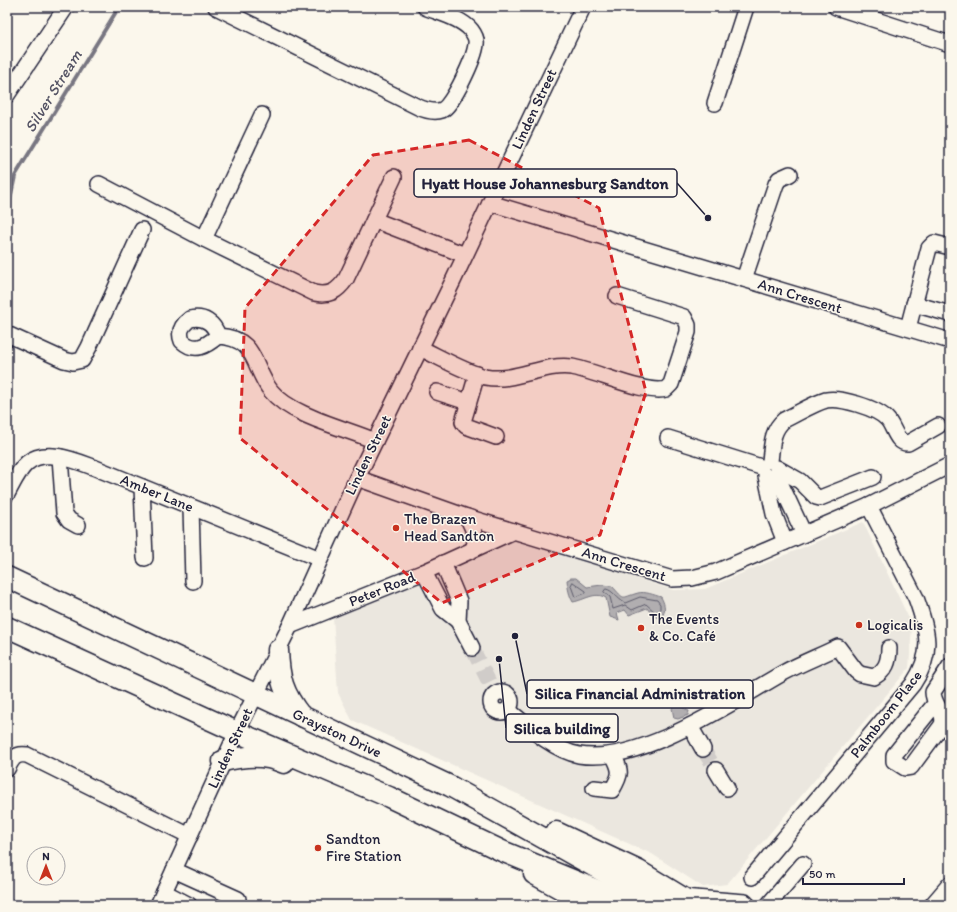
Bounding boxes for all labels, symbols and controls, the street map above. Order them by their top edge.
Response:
water label: Silver Stream [20,46,86,136]
street label: Linden Street [508,66,561,152]
callout: Hyatt House Johannesburg Sandton [414,169,677,197]
text: Hyatt House Johannesburg Sandton [421,174,670,194]
street label: Ann Crescent [756,275,845,317]
street label: Linden Street [341,412,395,498]
street label: Amber Lane [118,470,196,516]
place label: The Brazen Head Sandton [404,510,494,545]
marker: The Brazen Head Sandton [391,523,401,533]
street label: Ann Crescent [580,543,669,585]
street label: Peter Road [346,568,418,610]
place label: The Events & Co. Café [649,610,720,645]
place label: Logicalis [867,616,923,634]
marker: Logicalis [854,620,864,630]
marker: The Events & Co. Café [636,623,646,633]
street label: Palmboom Place [846,667,926,761]
callout: Silica Financial Administration [527,680,753,708]
text: Silica Financial Administration [535,684,746,703]
street label: Grayston Drive [290,704,384,762]
street label: Linden Street [204,705,257,791]
callout: Silica building [506,714,618,742]
text: Silica building [514,719,611,739]
place label: Sandton Fire Station [326,830,402,865]
marker: Sandton Fire Station [313,843,323,853]
north arrow [26,846,66,886]
text: N [42,850,50,863]
scale bar [803,860,904,886]
text: 50 m [809,867,835,881]

